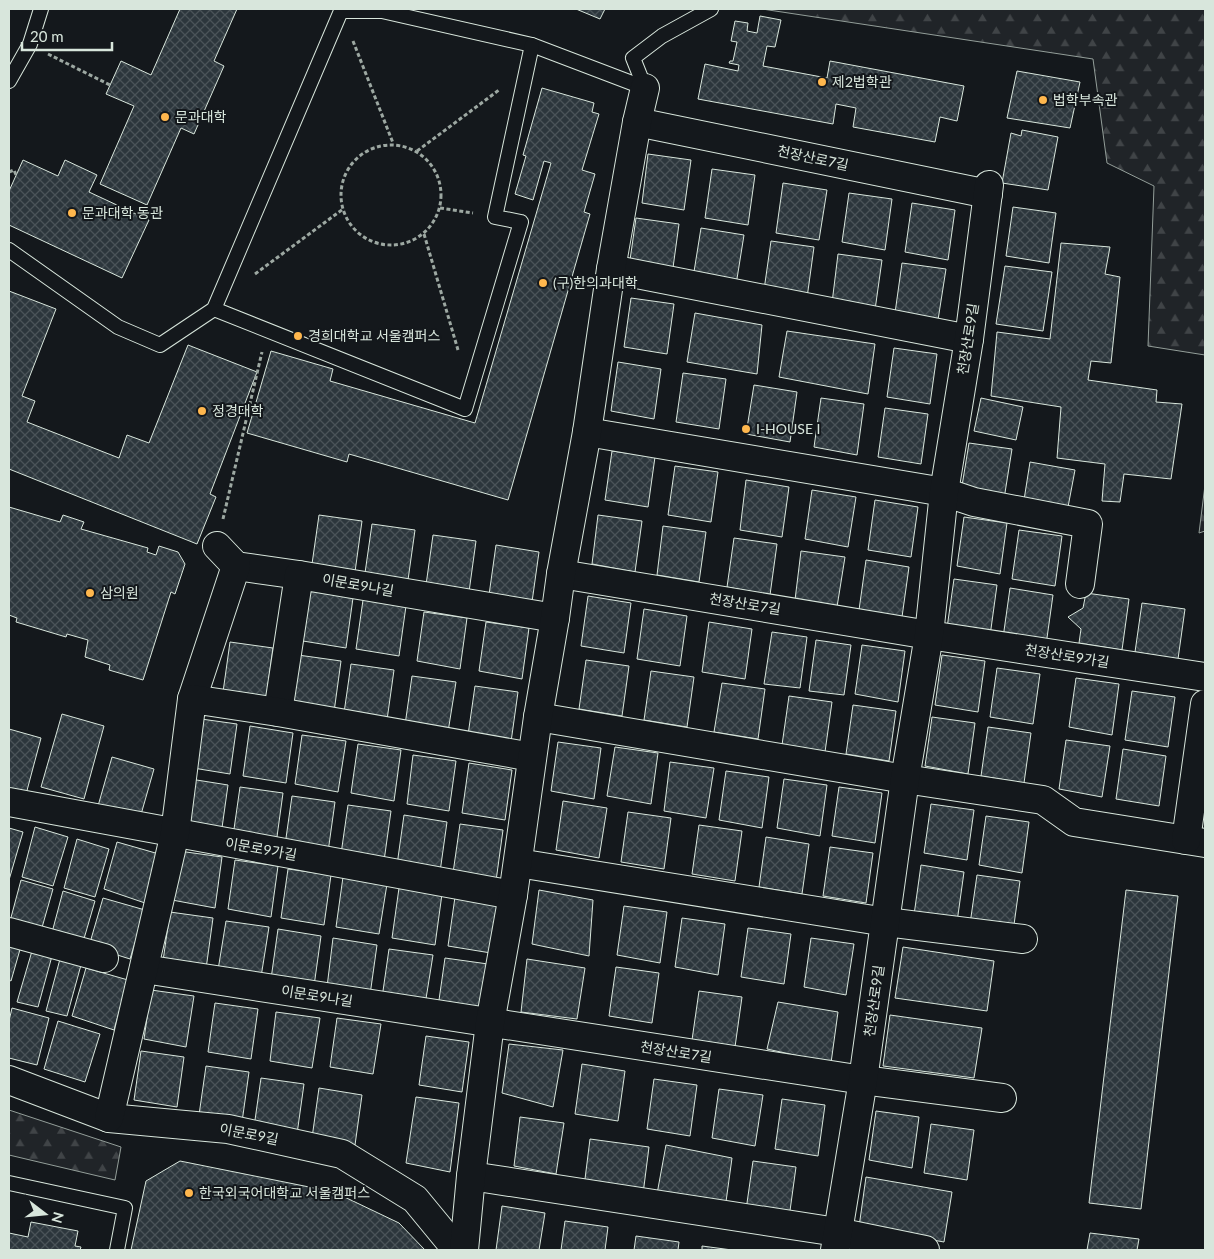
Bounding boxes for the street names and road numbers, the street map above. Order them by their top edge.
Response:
street label: 천장산로7길 [776,142,850,173]
street label: 천장산로9길 [953,302,982,376]
street label: 이문로9나길 [321,570,395,599]
street label: 천장산로7길 [708,589,782,618]
street label: 천장산로9가길 [1024,640,1111,671]
street label: 이문로9가길 [224,834,298,863]
street label: 천장산로9길 [860,964,887,1038]
street label: 이문로9나길 [280,981,354,1010]
street label: 천장산로7길 [639,1037,713,1066]
street label: 이문로9길 [218,1119,280,1148]

